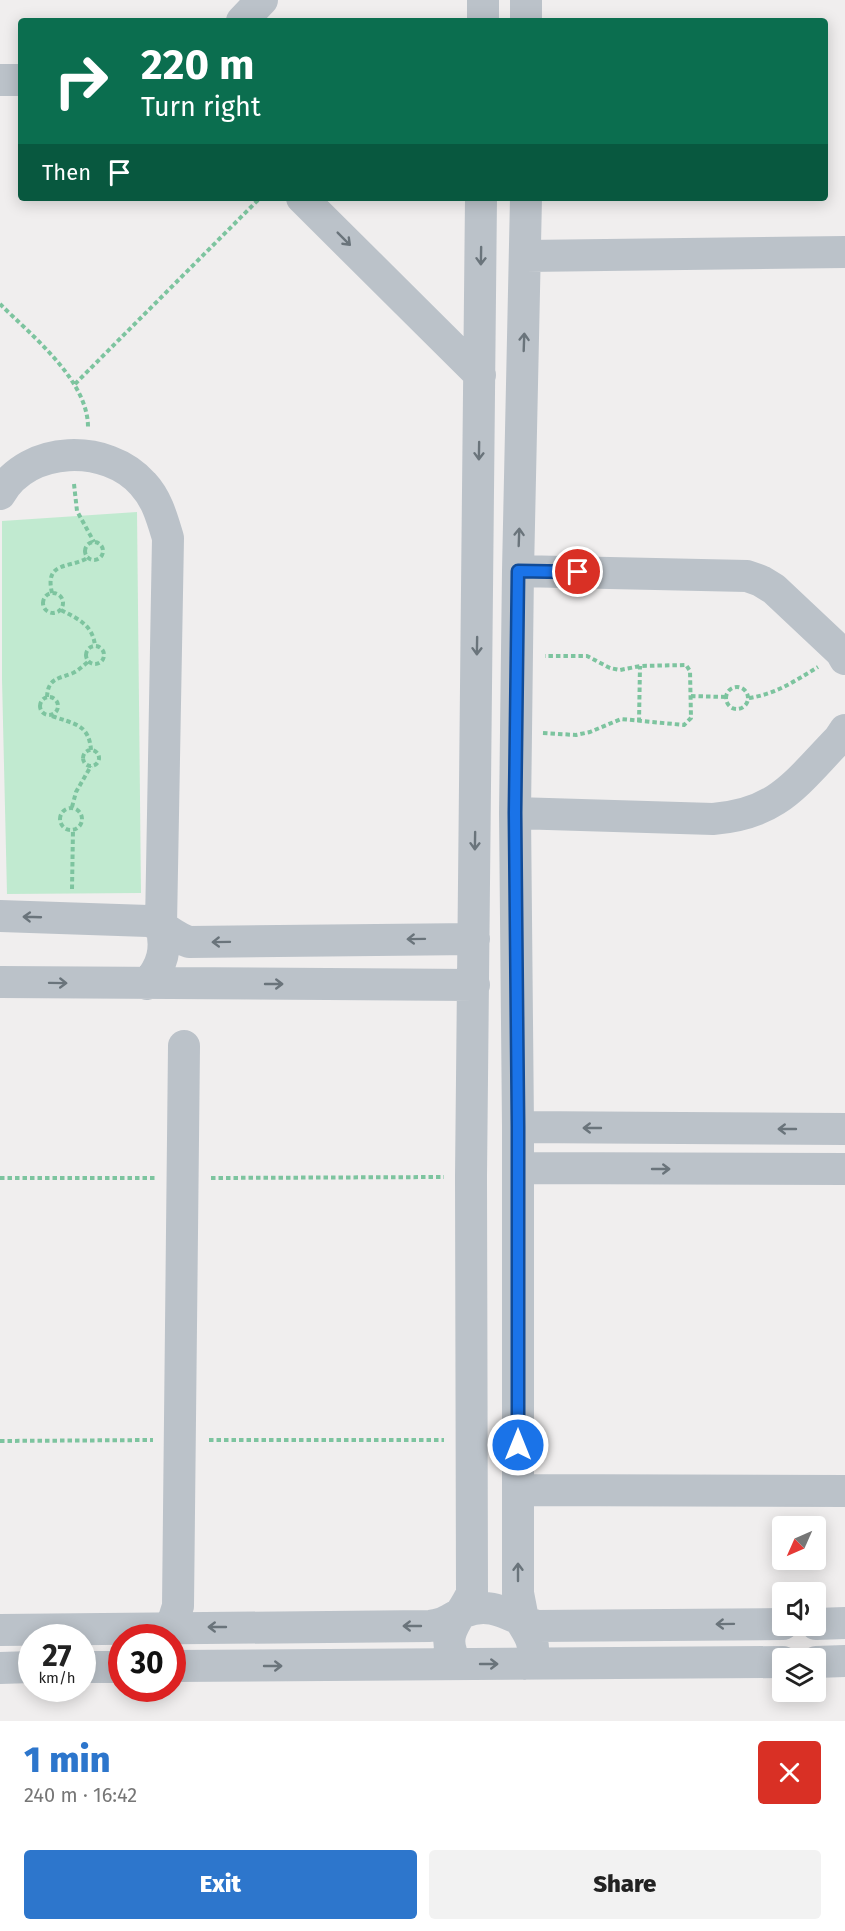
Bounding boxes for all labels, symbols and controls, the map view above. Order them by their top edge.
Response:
text: 220 m [141,40,254,90]
icon: right [42,42,120,120]
text: Turn right [141,91,261,123]
icon: arrive [103,156,136,189]
text: Then [42,159,91,186]
one-way arrow [336,232,351,247]
one-way arrow [475,246,487,266]
one-way arrow [518,333,530,353]
one-way arrow [473,441,485,461]
one-way arrow [513,528,524,548]
pin [552,546,603,597]
icon: arrive [561,555,594,588]
one-way arrow [471,636,483,656]
one-way arrow [469,831,481,851]
one-way arrow [23,912,43,923]
one-way arrow [406,934,426,945]
one-way arrow [211,936,231,948]
one-way arrow [48,977,68,989]
one-way arrow [264,978,284,990]
one-way arrow [582,1122,602,1134]
one-way arrow [777,1123,797,1135]
one-way arrow [650,1163,670,1175]
position arrow [486,1413,550,1477]
north arrow [772,1516,826,1570]
map controls [772,1516,826,1702]
one-way arrow [512,1563,524,1583]
button: sound [772,1582,826,1636]
one-way arrow [715,1618,735,1630]
one-way arrow [402,1620,422,1632]
one-way arrow [207,1621,227,1633]
speed limit sign: 30 [108,1624,186,1702]
text: 27 [42,1638,72,1674]
button: layers [772,1648,826,1702]
one-way arrow [478,1658,498,1670]
one-way arrow [262,1660,282,1672]
text: km/h [38,1669,76,1687]
text: 1 min [24,1738,110,1782]
button: close [758,1741,821,1804]
text: 240 m · 16:42 [24,1783,137,1807]
button: Exit [24,1850,417,1919]
button: Share [429,1850,821,1919]

